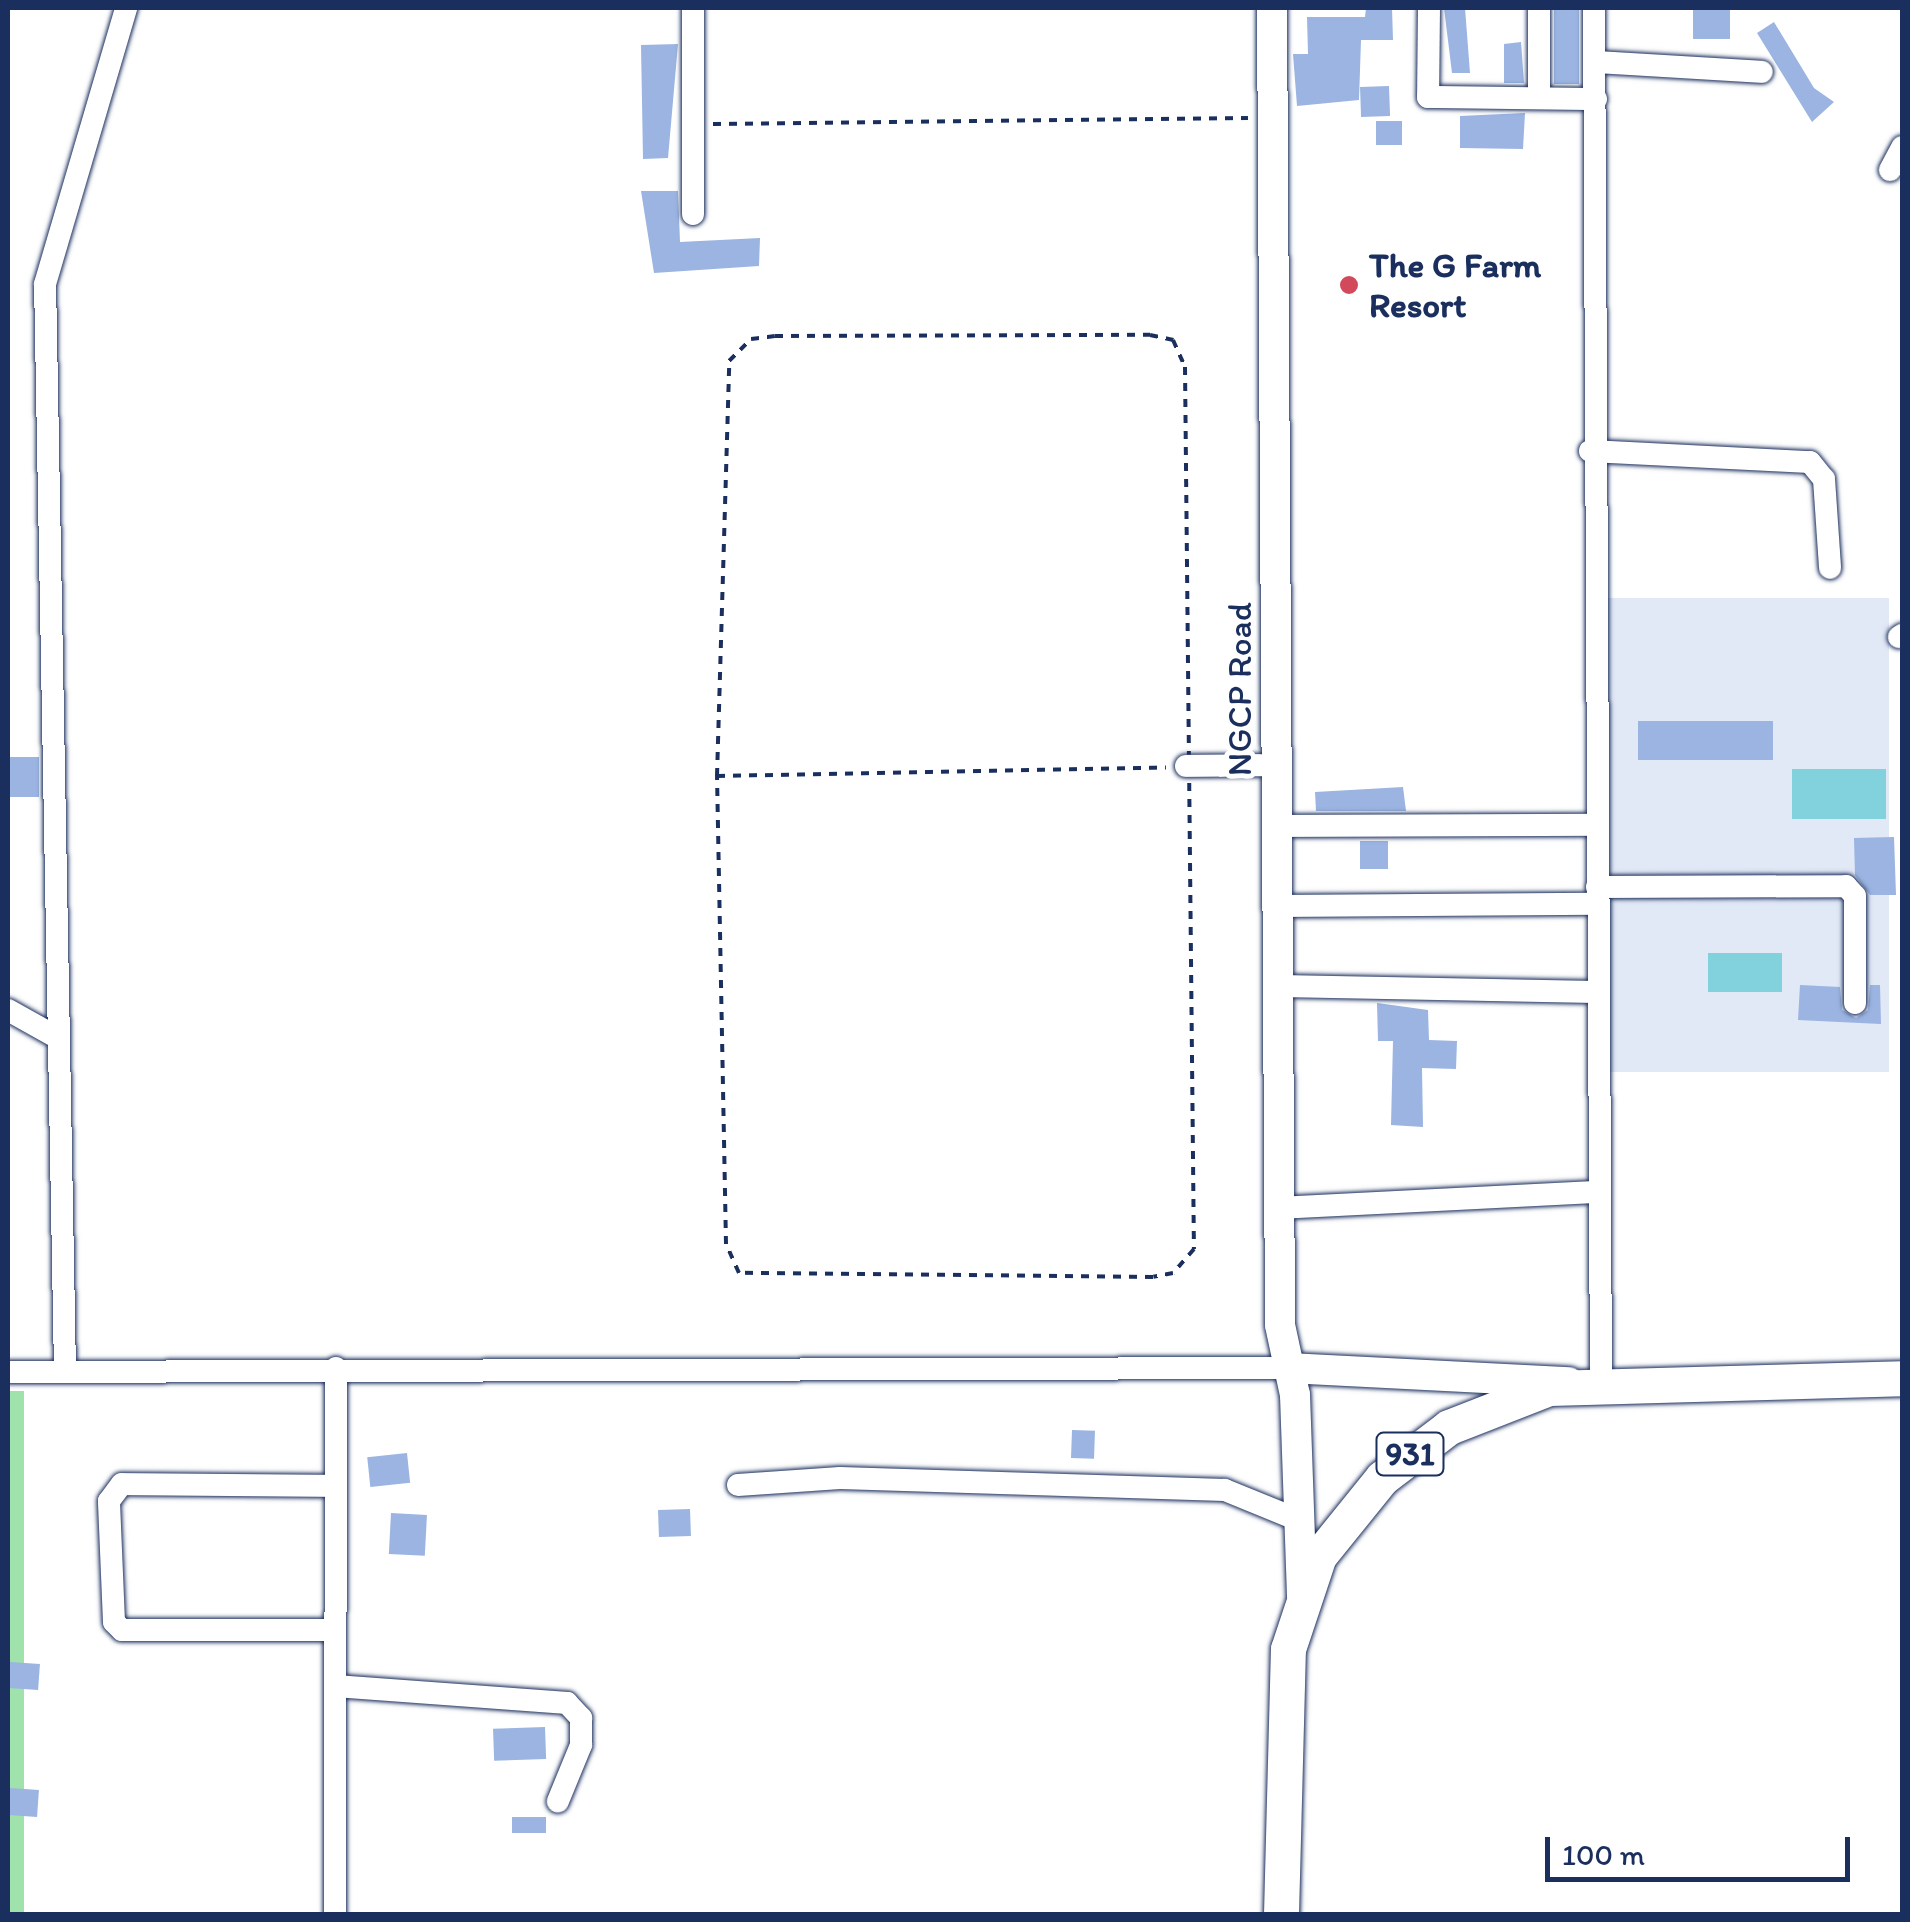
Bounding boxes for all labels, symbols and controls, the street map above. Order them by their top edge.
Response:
place label: The G Farm Resort [1369,244,1541,326]
marker: The G Farm Resort [1338,274,1360,296]
street label: NGCP Road [1218,602,1260,776]
road number: 931 [1375,1427,1445,1481]
scale bar [1550,1817,1855,1879]
text: 100 m [1562,1836,1645,1873]

